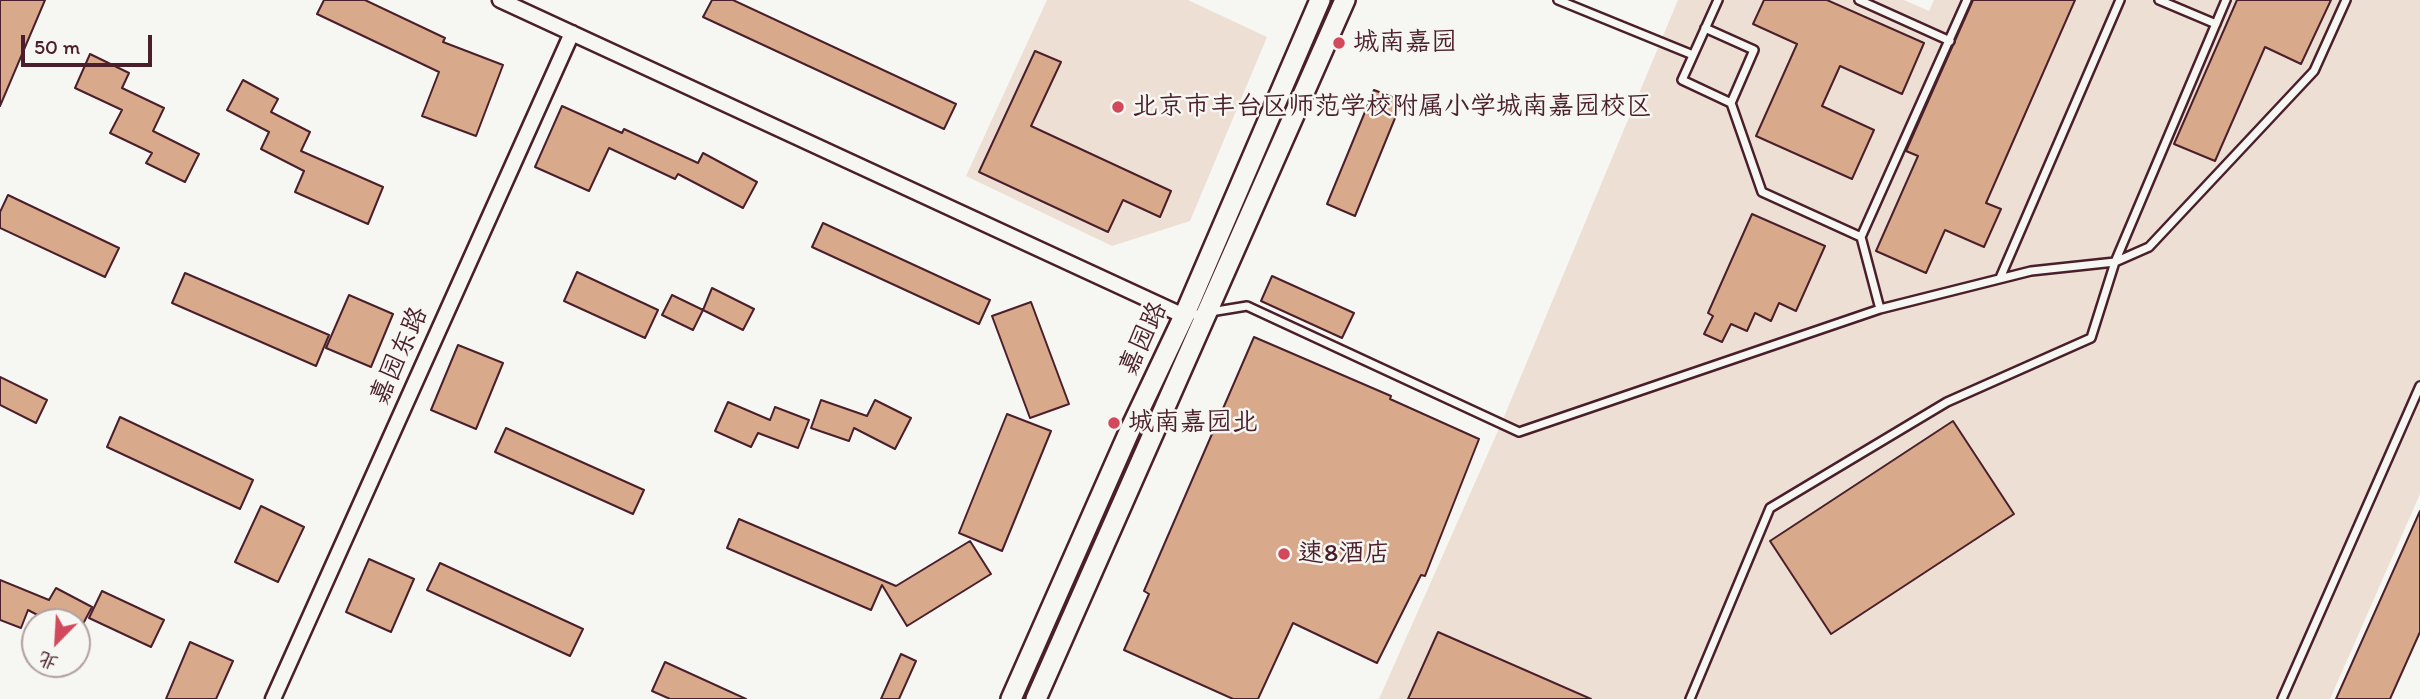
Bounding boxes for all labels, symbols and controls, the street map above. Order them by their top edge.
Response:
scale bar [24,21,156,65]
place label: 城南嘉园 [1353,27,1457,59]
text: 50 m [34,34,80,59]
marker: 城南嘉园 [1331,35,1347,51]
place label: 北京市丰台区师范学校附属小学城南嘉园校区 [1132,91,1652,123]
marker: 北京市丰台区师范学校附属小学城南嘉园校区 [1110,99,1126,115]
street label: 嘉园路 [1113,297,1175,381]
street label: 嘉园东路 [365,302,435,410]
place label: 城南嘉园北 [1128,407,1258,439]
marker: 城南嘉园北 [1106,415,1122,431]
place label: 速8酒店 [1298,538,1390,570]
marker: 速8酒店 [1276,546,1292,562]
north arrow [21,608,91,678]
text: 北 [35,646,61,675]

